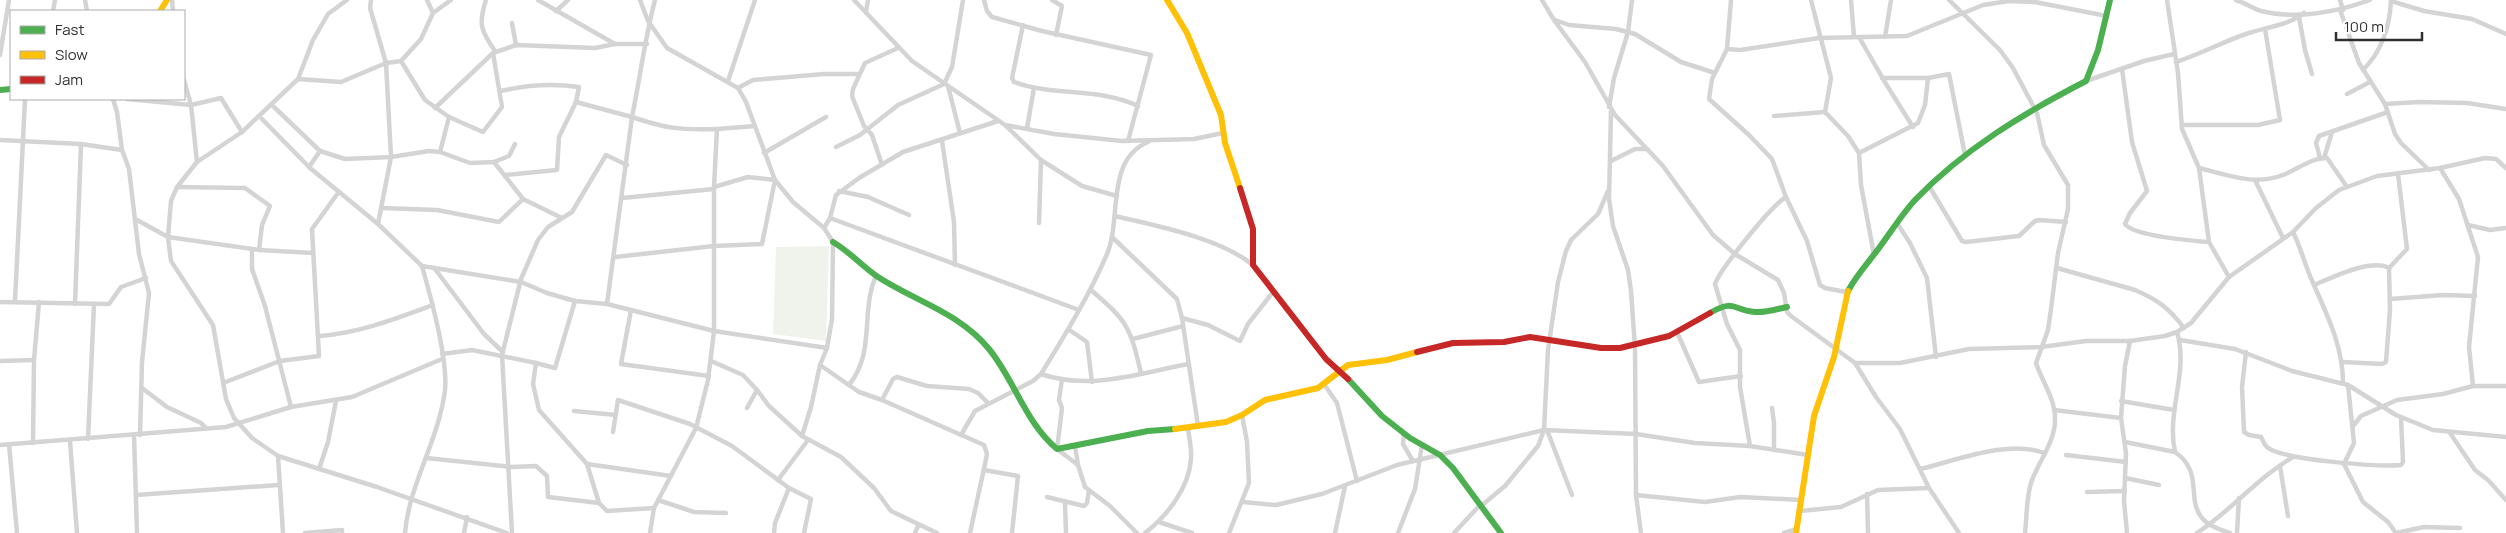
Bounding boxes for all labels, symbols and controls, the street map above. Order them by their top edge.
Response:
legend [10,10,185,100]
scale bar [2336,10,2422,42]
text: 100 m [2344,16,2384,37]
text: Fast [55,19,84,40]
text: Slow [55,44,88,65]
text: Jam [55,69,83,90]

